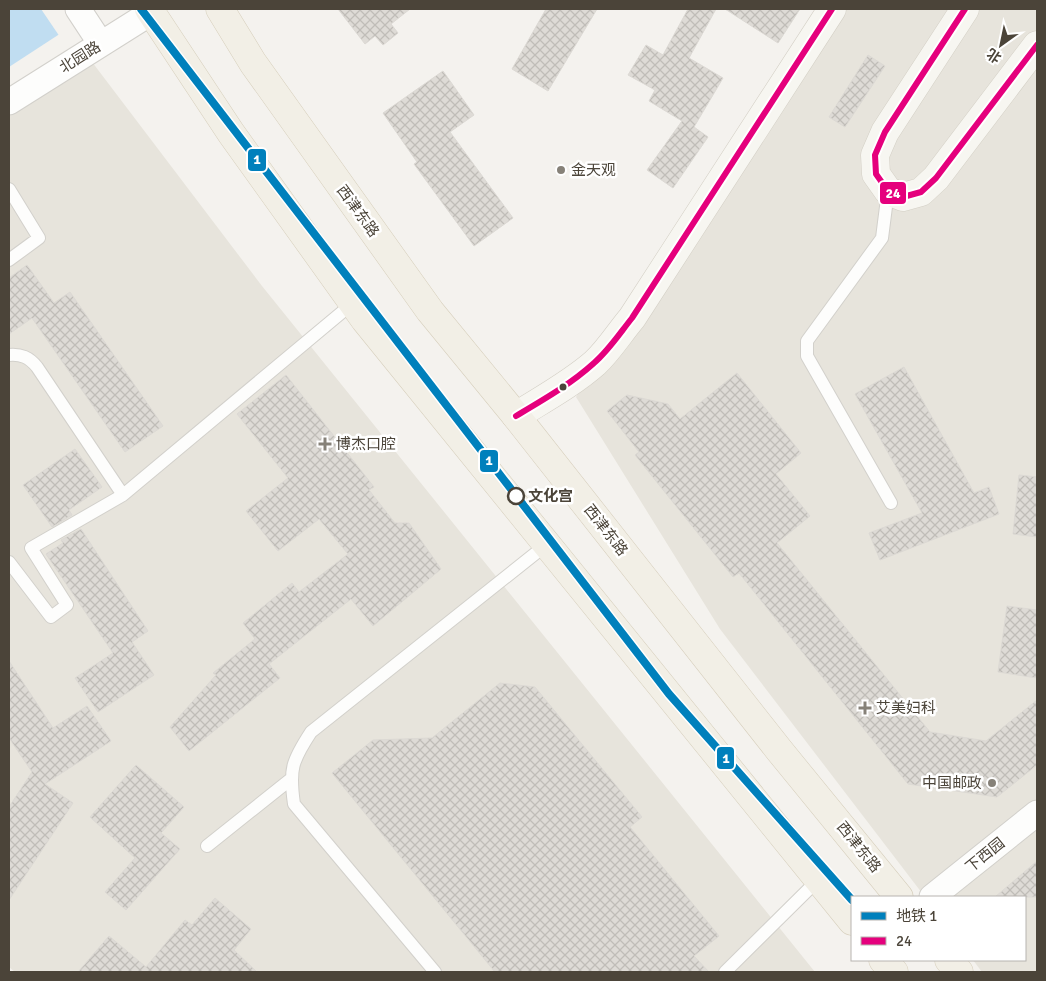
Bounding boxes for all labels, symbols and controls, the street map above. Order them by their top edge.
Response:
north arrow [976,20,1026,70]
street label: 北园路 [56,37,104,77]
text: 北 [984,45,1005,66]
line badge: 1 [247,148,267,172]
text: 1 [253,151,261,168]
place label: 金天观 [571,161,616,179]
marker: 金天观 [555,164,567,176]
street label: 西津东路 [333,181,383,241]
line badge: 24 [879,181,907,205]
text: 24 [885,185,901,202]
unlabelled marker [558,382,568,392]
place label: 博杰口腔 [336,435,396,453]
marker: 博杰口腔 [318,437,332,451]
line badge: 1 [479,449,499,473]
text: 1 [485,452,493,469]
marker: 文化宫 [507,487,525,505]
place label: 文化宫 [528,487,573,505]
street label: 西津东路 [580,501,632,559]
place label: 艾美妇科 [876,699,936,717]
marker: 艾美妇科 [858,701,872,715]
line badge: 1 [716,746,735,770]
text: 1 [722,750,730,767]
place label: 中国邮政 [922,774,982,792]
marker: 中国邮政 [986,777,998,789]
street label: 西津东路 [833,818,885,876]
street label: 下西园 [962,834,1008,876]
legend [851,896,1026,961]
text: 地铁 1 [896,907,937,925]
text: 24 [896,932,912,950]

